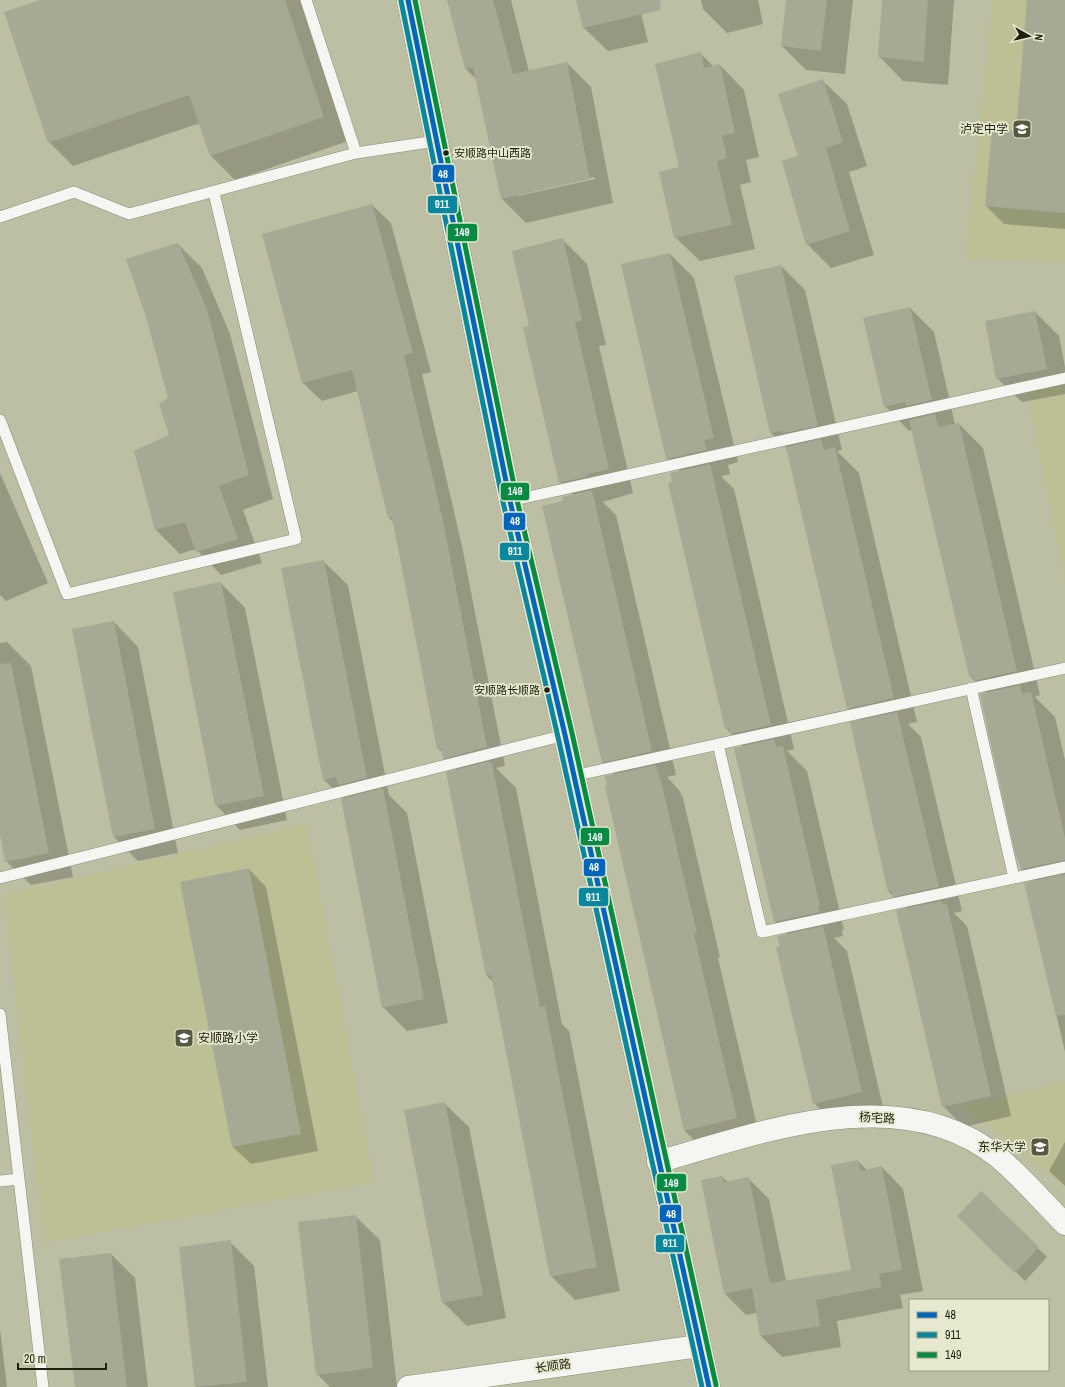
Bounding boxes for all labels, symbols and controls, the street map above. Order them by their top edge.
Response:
north arrow [1009,16,1049,56]
text: N [1032,33,1046,42]
school or university icon: 泸定中学 [1011,118,1033,140]
place label: 泸定中学 [960,121,1008,137]
place label: 安顺路中山西路 [454,146,531,160]
marker: 安顺路中山西路 [441,148,451,158]
line badge: 48 [432,164,455,183]
text: 48 [438,167,448,181]
line badge: 911 [427,195,458,214]
text: 911 [435,197,449,211]
line badge: 149 [447,223,478,242]
text: 149 [454,225,470,239]
line badge: 149 [500,482,530,501]
text: 149 [507,484,523,498]
line badge: 48 [503,512,526,531]
text: 48 [510,514,520,528]
line badge: 911 [499,542,530,561]
text: 911 [508,544,522,558]
place label: 安顺路长顺路 [474,683,540,697]
marker: 安顺路长顺路 [542,685,552,695]
line badge: 149 [580,827,610,846]
text: 149 [587,830,603,844]
line badge: 48 [583,858,606,877]
text: 48 [589,860,599,874]
line badge: 911 [578,887,609,907]
text: 911 [586,890,600,904]
school or university icon: 安顺路小学 [173,1027,195,1049]
place label: 安顺路小学 [198,1030,258,1046]
street label: 杨宅路 [859,1109,895,1127]
school or university icon: 东华大学 [1029,1136,1051,1158]
place label: 东华大学 [978,1139,1026,1155]
line badge: 149 [656,1173,687,1192]
text: 149 [663,1176,679,1190]
line badge: 48 [659,1204,682,1223]
text: 48 [666,1207,676,1221]
line badge: 911 [655,1234,685,1253]
text: 911 [663,1236,677,1250]
legend [909,1299,1049,1371]
text: 48 [945,1307,956,1323]
text: 911 [945,1327,961,1343]
scale bar [18,1345,106,1371]
text: 149 [945,1347,961,1363]
text: 20 m [24,1351,46,1367]
street label: 长顺路 [534,1356,572,1376]

